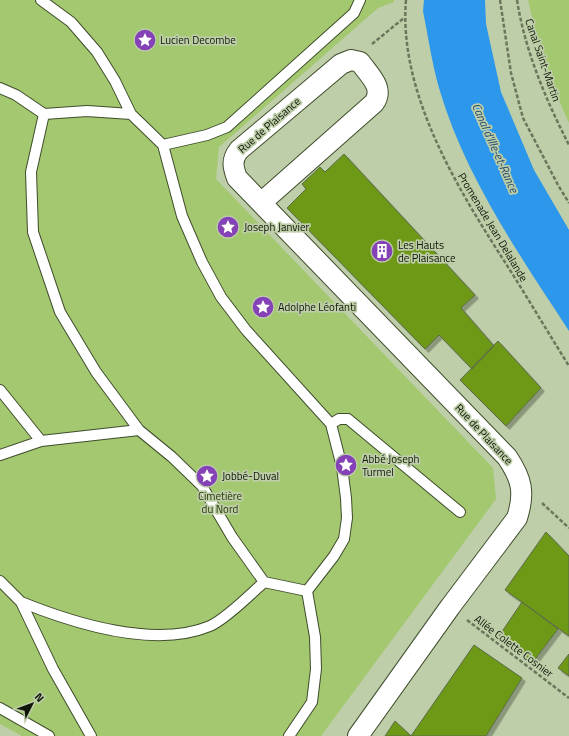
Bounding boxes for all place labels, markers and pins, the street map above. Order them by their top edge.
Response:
place icon: Lucien Decombe [132,27,158,53]
place label: Lucien Decombe [160,32,236,48]
place icon: Joseph Janvier [215,214,241,240]
place label: Joseph Janvier [244,219,310,235]
place label: Les Hauts de Plaisance [398,237,456,266]
building icon: Les Hauts de Plaisance [369,238,395,264]
place icon: Adolphe Léofanti [250,294,276,320]
place label: Adolphe Léofanti [278,299,356,315]
place label: Abbé Joseph Turmel [362,451,420,480]
place icon: Abbé Joseph Turmel [333,452,359,478]
place icon: Jobbé-Duval [194,463,220,489]
place label: Jobbé-Duval [222,468,279,484]

